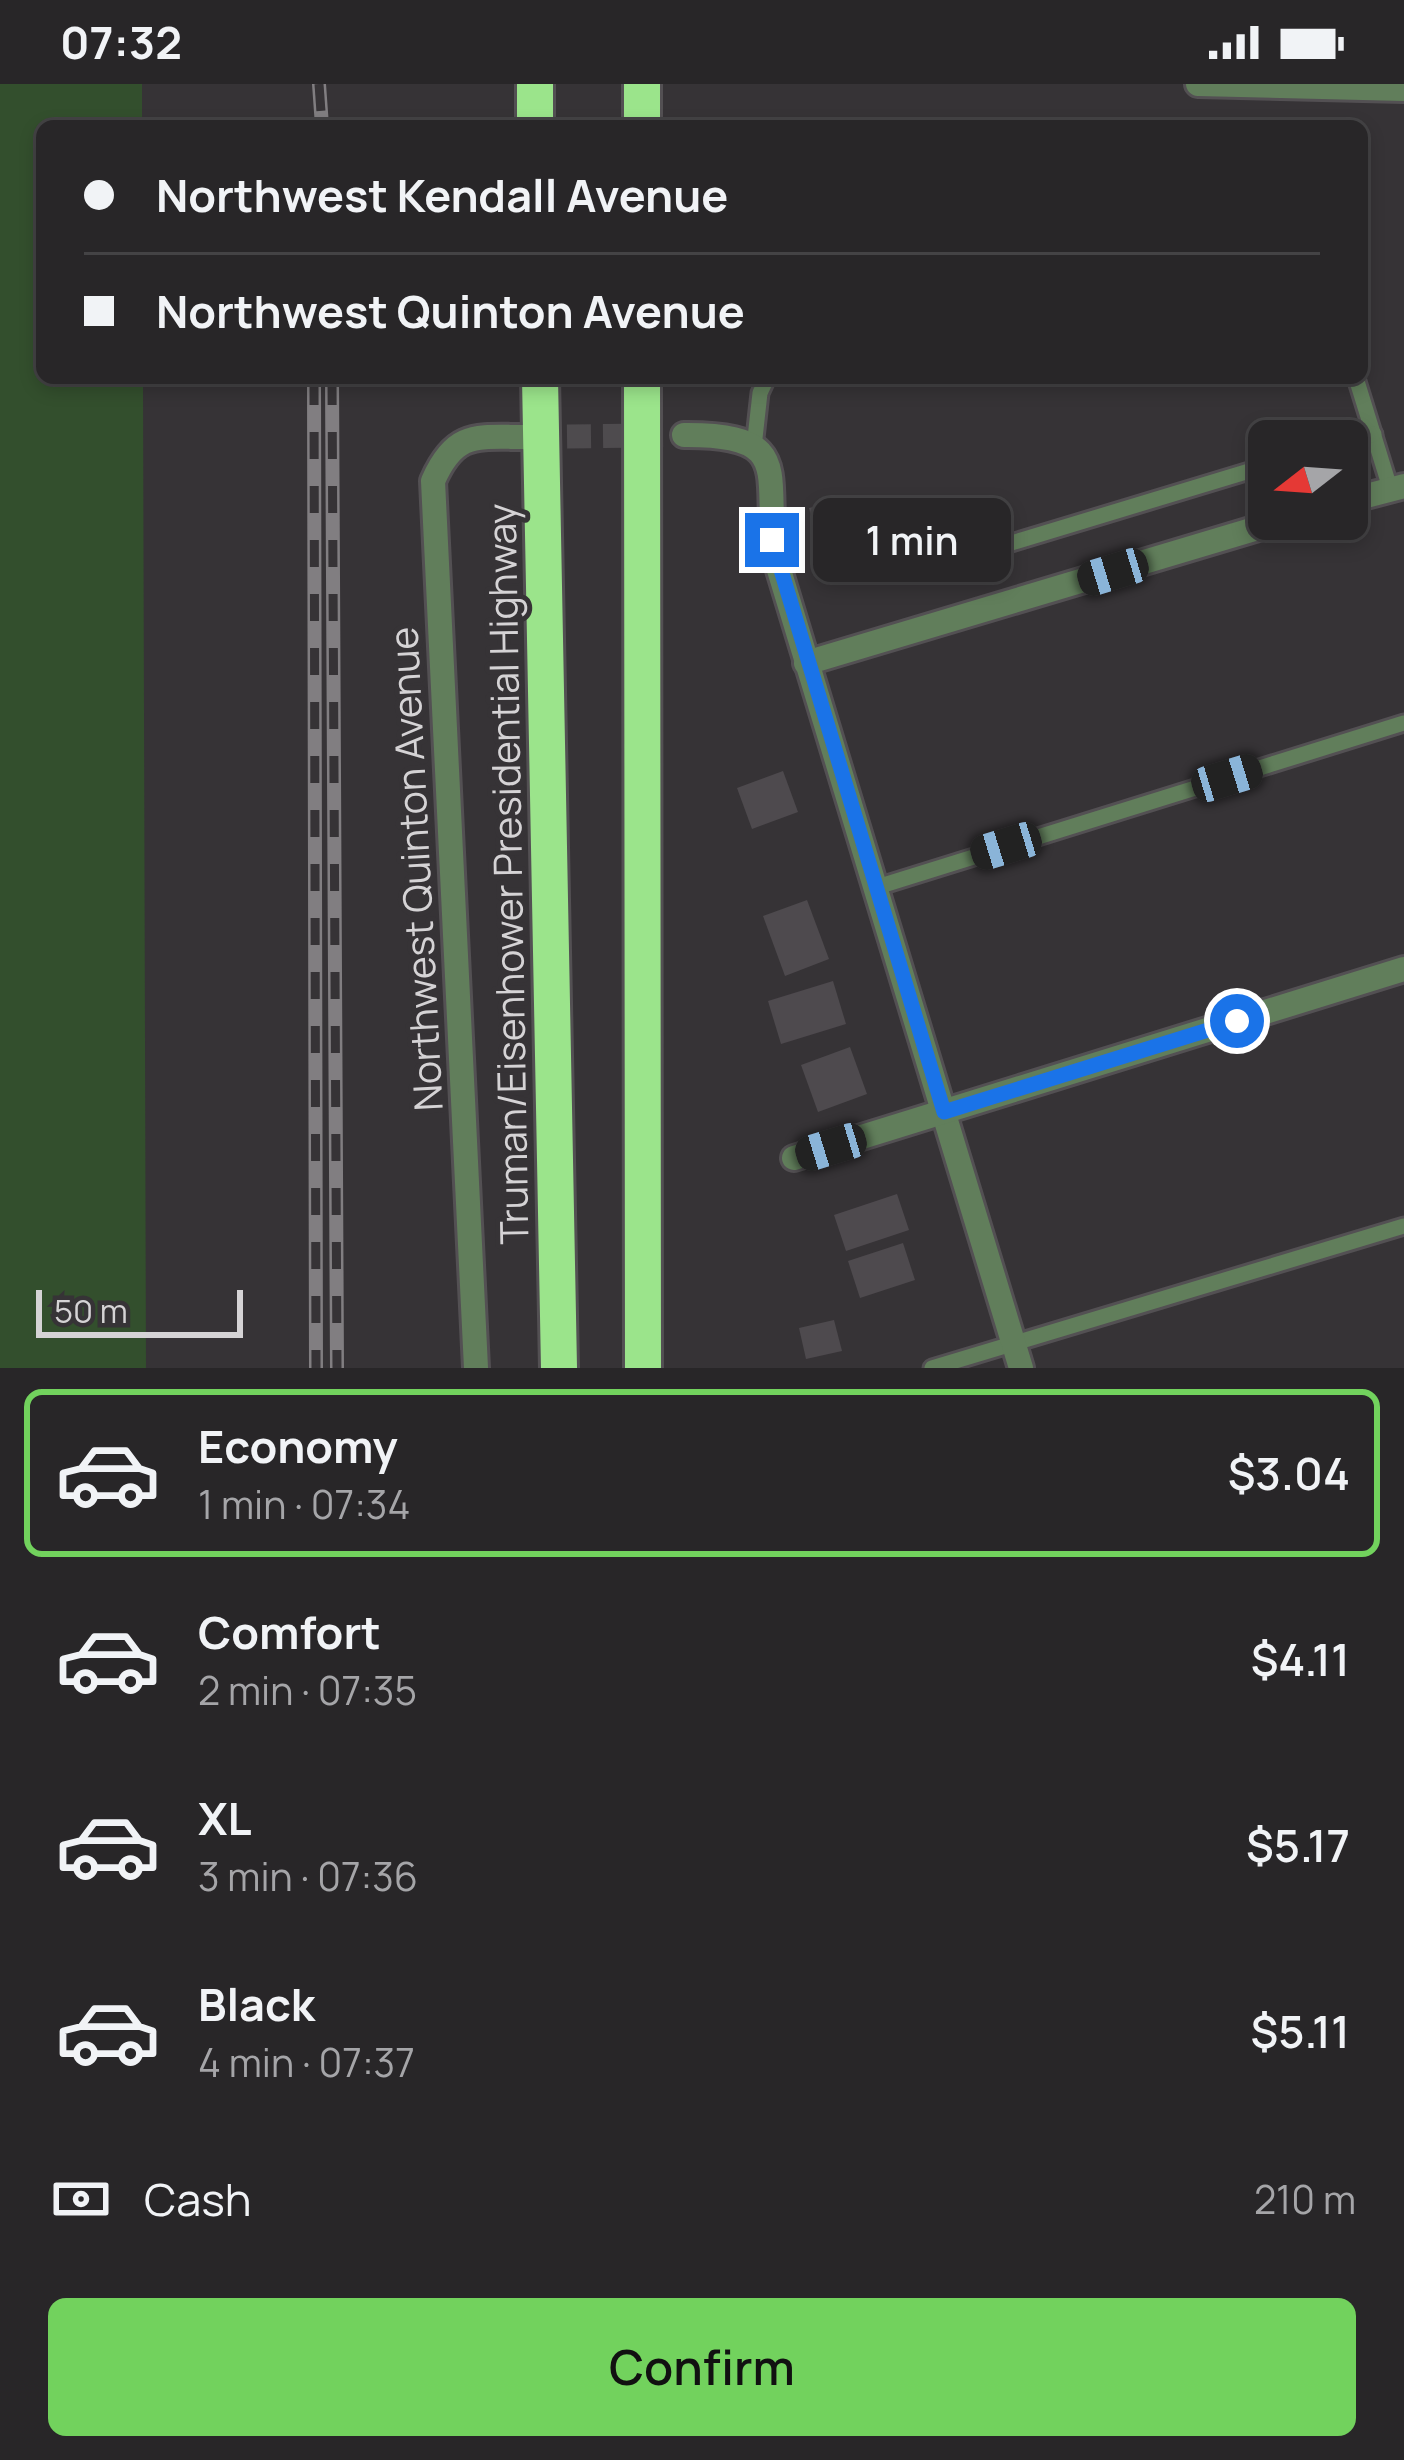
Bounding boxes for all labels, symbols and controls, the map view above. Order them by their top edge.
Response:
text: 07:32 [60,11,182,73]
text: Northwest Kendall Avenue [156,164,728,226]
text: Northwest Quinton Avenue [156,280,745,342]
north arrow [1248,420,1368,540]
map controls [1248,420,1368,540]
callout: 1 min [814,498,1012,582]
street label: Truman/Eisenhower Presidential Highway [474,503,540,1245]
route end [745,513,799,567]
text: 1 min [866,513,958,567]
car [1073,544,1153,600]
street label: Northwest Quinton Avenue [375,626,455,1112]
car [1187,750,1267,806]
car [966,818,1046,874]
route start [1210,994,1264,1048]
car [791,1119,871,1175]
scale bar [36,1284,243,1337]
text: 50 m [54,1288,128,1333]
text: Economy [198,1415,398,1477]
icon: car [54,1419,162,1527]
text: $3.04 [1228,1442,1350,1504]
text: 1 min · 07:34 [198,1477,410,1531]
text: Comfort [198,1601,381,1663]
icon: car [54,1605,162,1713]
text: $4.11 [1251,1628,1350,1690]
text: 2 min · 07:35 [198,1663,417,1717]
text: XL [198,1787,252,1849]
icon: car [54,1791,162,1899]
text: $5.17 [1246,1814,1350,1876]
text: 3 min · 07:36 [198,1849,418,1903]
text: Black [198,1973,315,2035]
icon: car [54,1977,162,2085]
text: $5.11 [1251,2000,1350,2062]
text: 4 min · 07:37 [198,2035,415,2089]
icon: cash [48,2166,114,2232]
text: Cash [144,2168,252,2230]
text: 210 m [1254,2172,1356,2226]
button: Confirm [48,2298,1356,2436]

